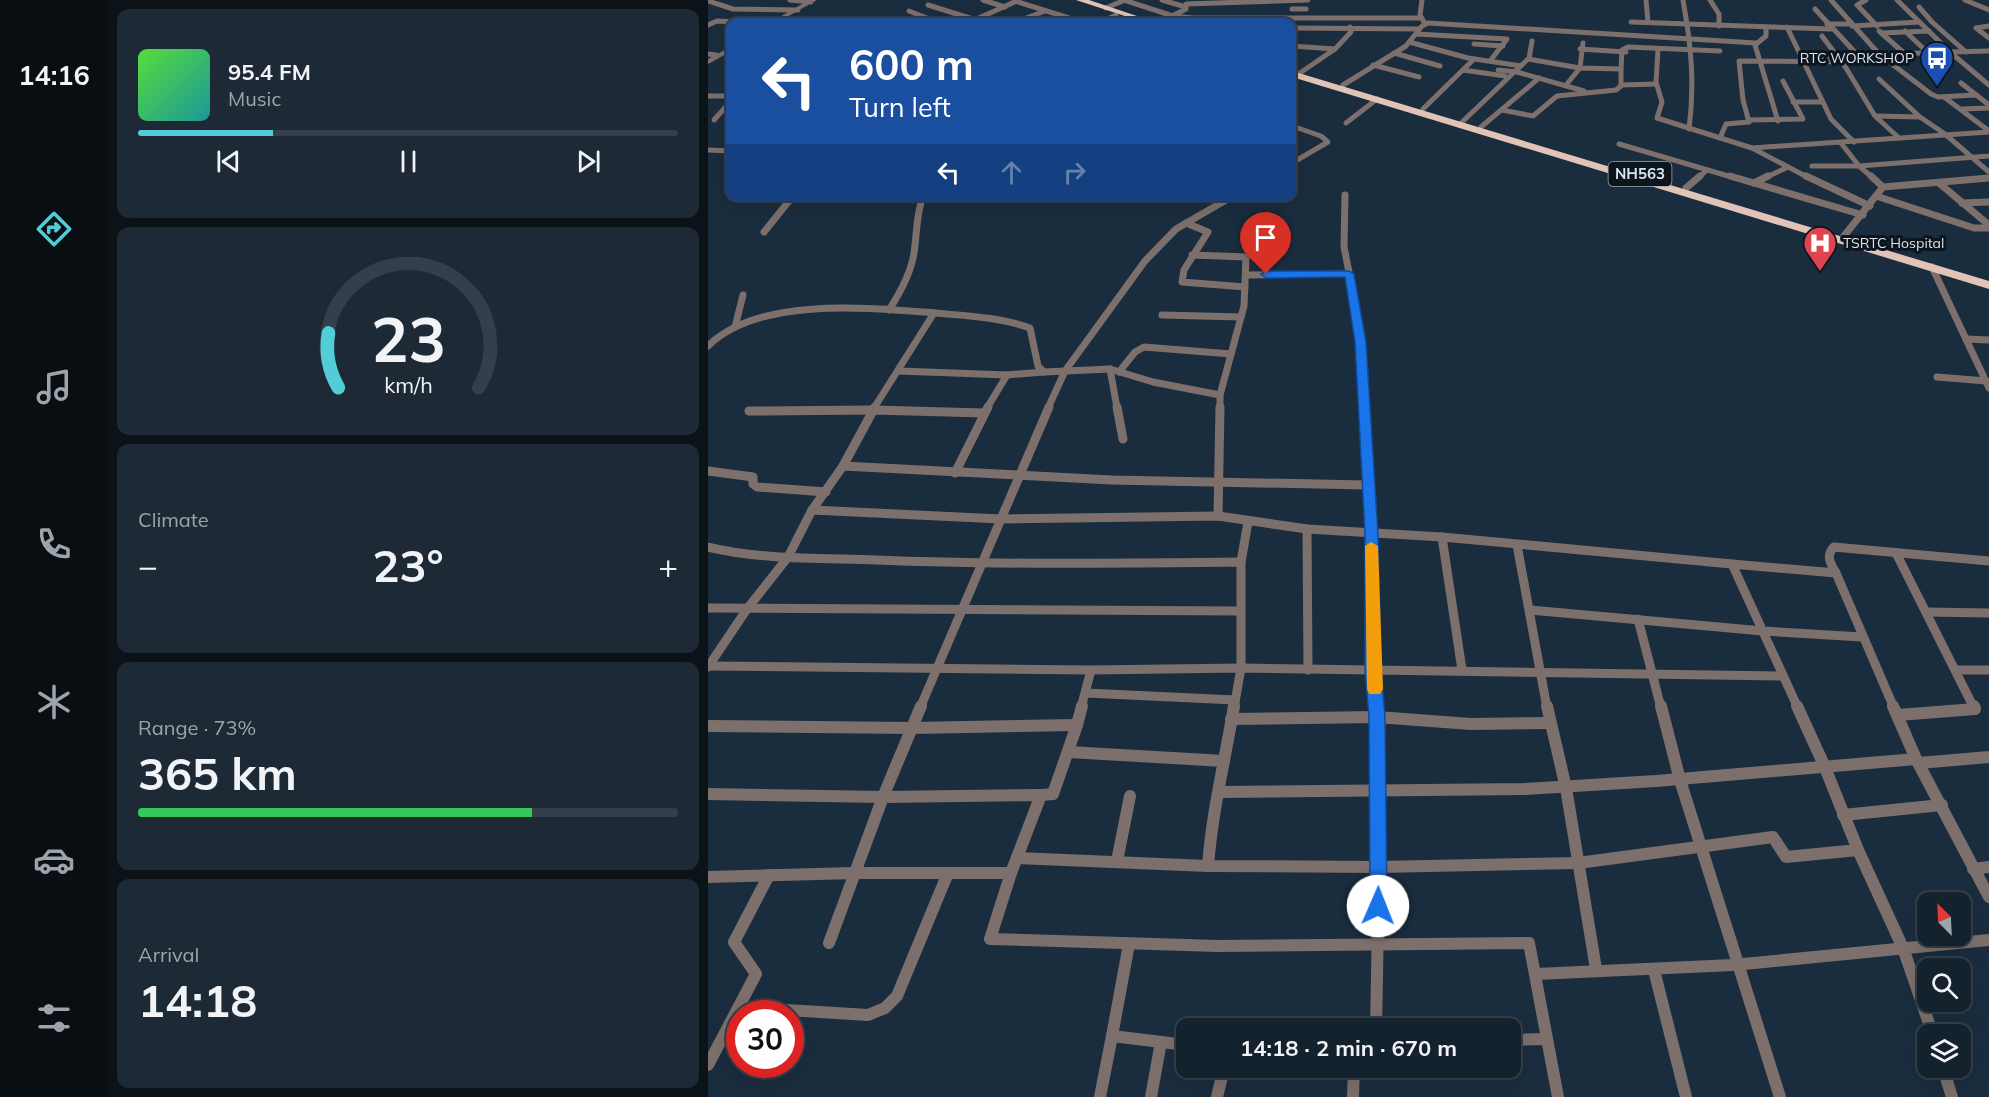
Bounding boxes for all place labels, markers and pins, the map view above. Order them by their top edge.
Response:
bus stop icon: RTC WORKSHOP [1919,40,1955,87]
place label: RTC WORKSHOP [1800,49,1914,67]
pin [1240,212,1291,274]
hospital icon: TSRTC Hospital [1802,225,1838,272]
place label: TSRTC Hospital [1843,234,1944,252]

